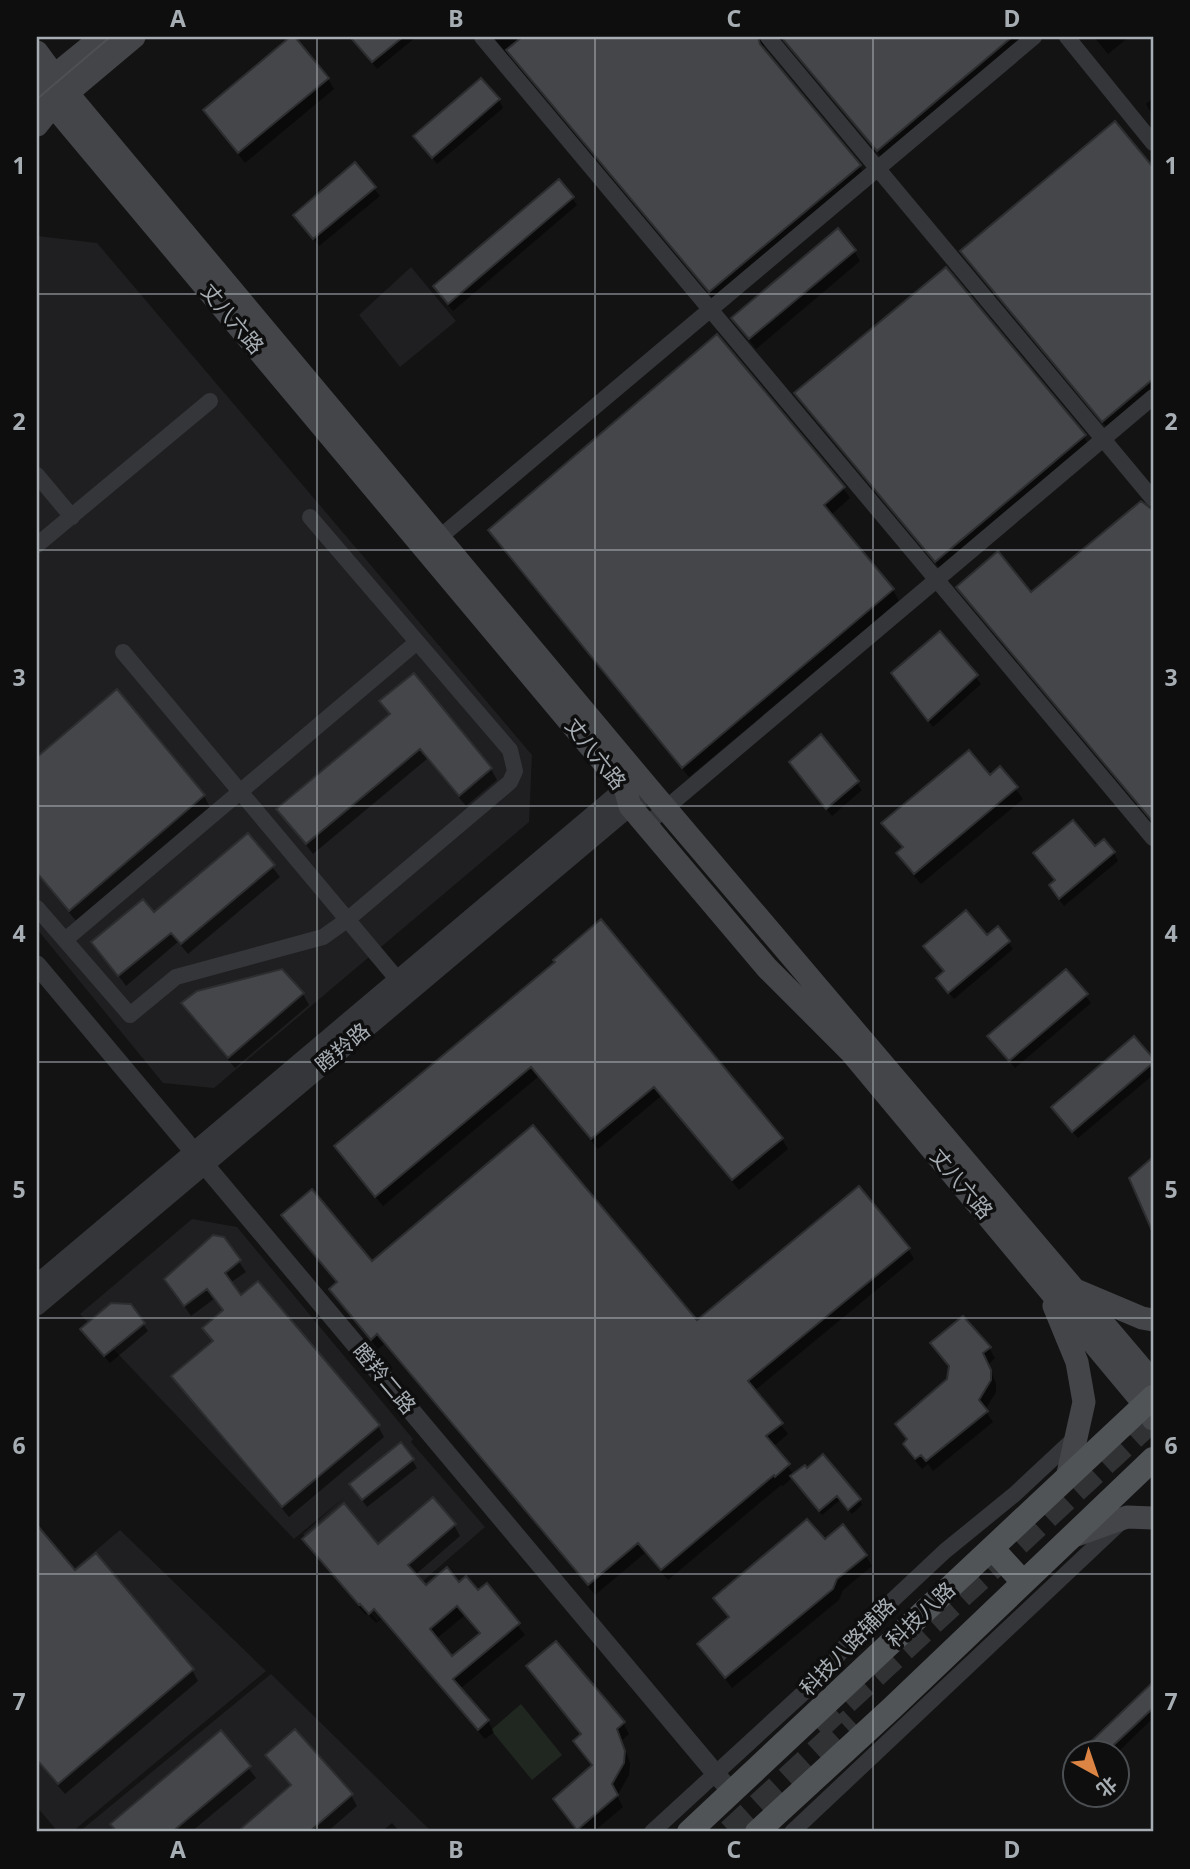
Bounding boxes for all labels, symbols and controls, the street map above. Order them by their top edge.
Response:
text: A [170,2,186,34]
text: B [448,2,464,34]
text: C [727,2,742,34]
text: D [1004,2,1020,34]
text: 1 [12,149,26,181]
text: 1 [1164,149,1178,181]
street label: 丈八六路 [195,277,270,360]
text: 2 [12,405,26,437]
text: 2 [1164,405,1178,437]
text: 3 [12,661,26,693]
text: 3 [1164,661,1178,693]
street label: 丈八六路 [559,712,633,795]
text: 4 [12,917,26,949]
text: 4 [1164,917,1178,949]
street label: 瞪羚路 [309,1016,375,1078]
street label: 丈八六路 [924,1142,999,1225]
text: 5 [12,1173,26,1205]
text: 5 [1164,1173,1178,1205]
street label: 瞪羚二路 [347,1337,422,1420]
text: 6 [12,1429,26,1461]
text: 6 [1164,1429,1178,1461]
street label: 科技八路 [880,1575,961,1653]
street label: 科技八路辅路 [793,1591,901,1701]
text: 7 [12,1685,26,1717]
text: 7 [1164,1685,1178,1717]
north arrow [1060,1740,1130,1810]
text: 北 [1091,1771,1123,1803]
text: A [170,1833,186,1865]
text: B [448,1833,464,1865]
text: C [727,1833,742,1865]
text: D [1004,1833,1020,1865]

